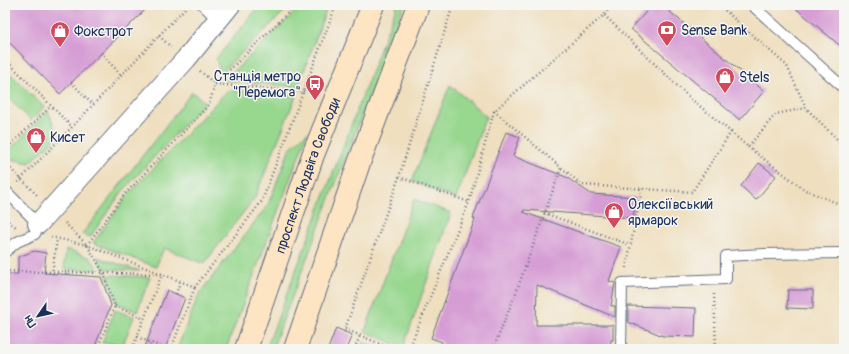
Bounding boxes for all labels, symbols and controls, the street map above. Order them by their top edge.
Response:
bank icon: Sense Bank [656,19,678,47]
shop icon: Фокстрот [49,20,71,48]
place label: Sense Bank [681,22,748,39]
place label: Фокстрот [74,23,133,40]
shop icon: Stels [714,66,736,94]
place label: Станція метро "Перемога" [214,68,301,101]
place label: Stels [739,69,770,86]
bus stop icon: Станція метро "Перемога" [304,73,326,101]
street label: проспект Людвіга Свободи [272,95,344,256]
shop icon: Кисет [25,126,47,154]
place label: Кисет [50,129,85,146]
place label: Олексіївський ярмарок [628,196,713,229]
shop icon: Олексіївський ярмарок [603,201,625,229]
north arrow [18,296,58,336]
text: Пн [21,312,39,330]

